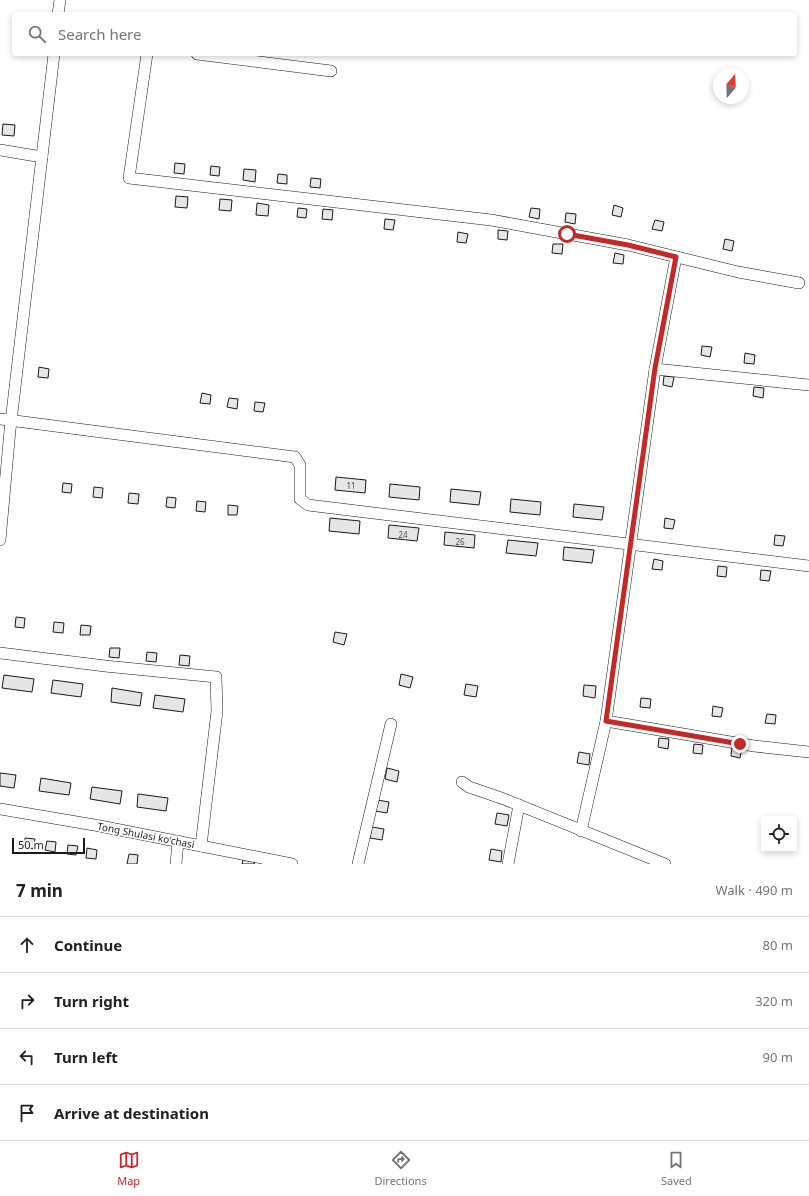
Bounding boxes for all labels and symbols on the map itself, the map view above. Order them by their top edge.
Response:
north arrow [713,68,749,104]
route start [558,225,576,243]
house number: 11 [346,480,356,491]
house number: 24 [398,529,408,540]
house number: 26 [455,536,465,547]
route end [731,735,749,753]
street label: Tong Shulasi ko'chasi [96,819,196,851]
scale bar [12,836,85,855]

